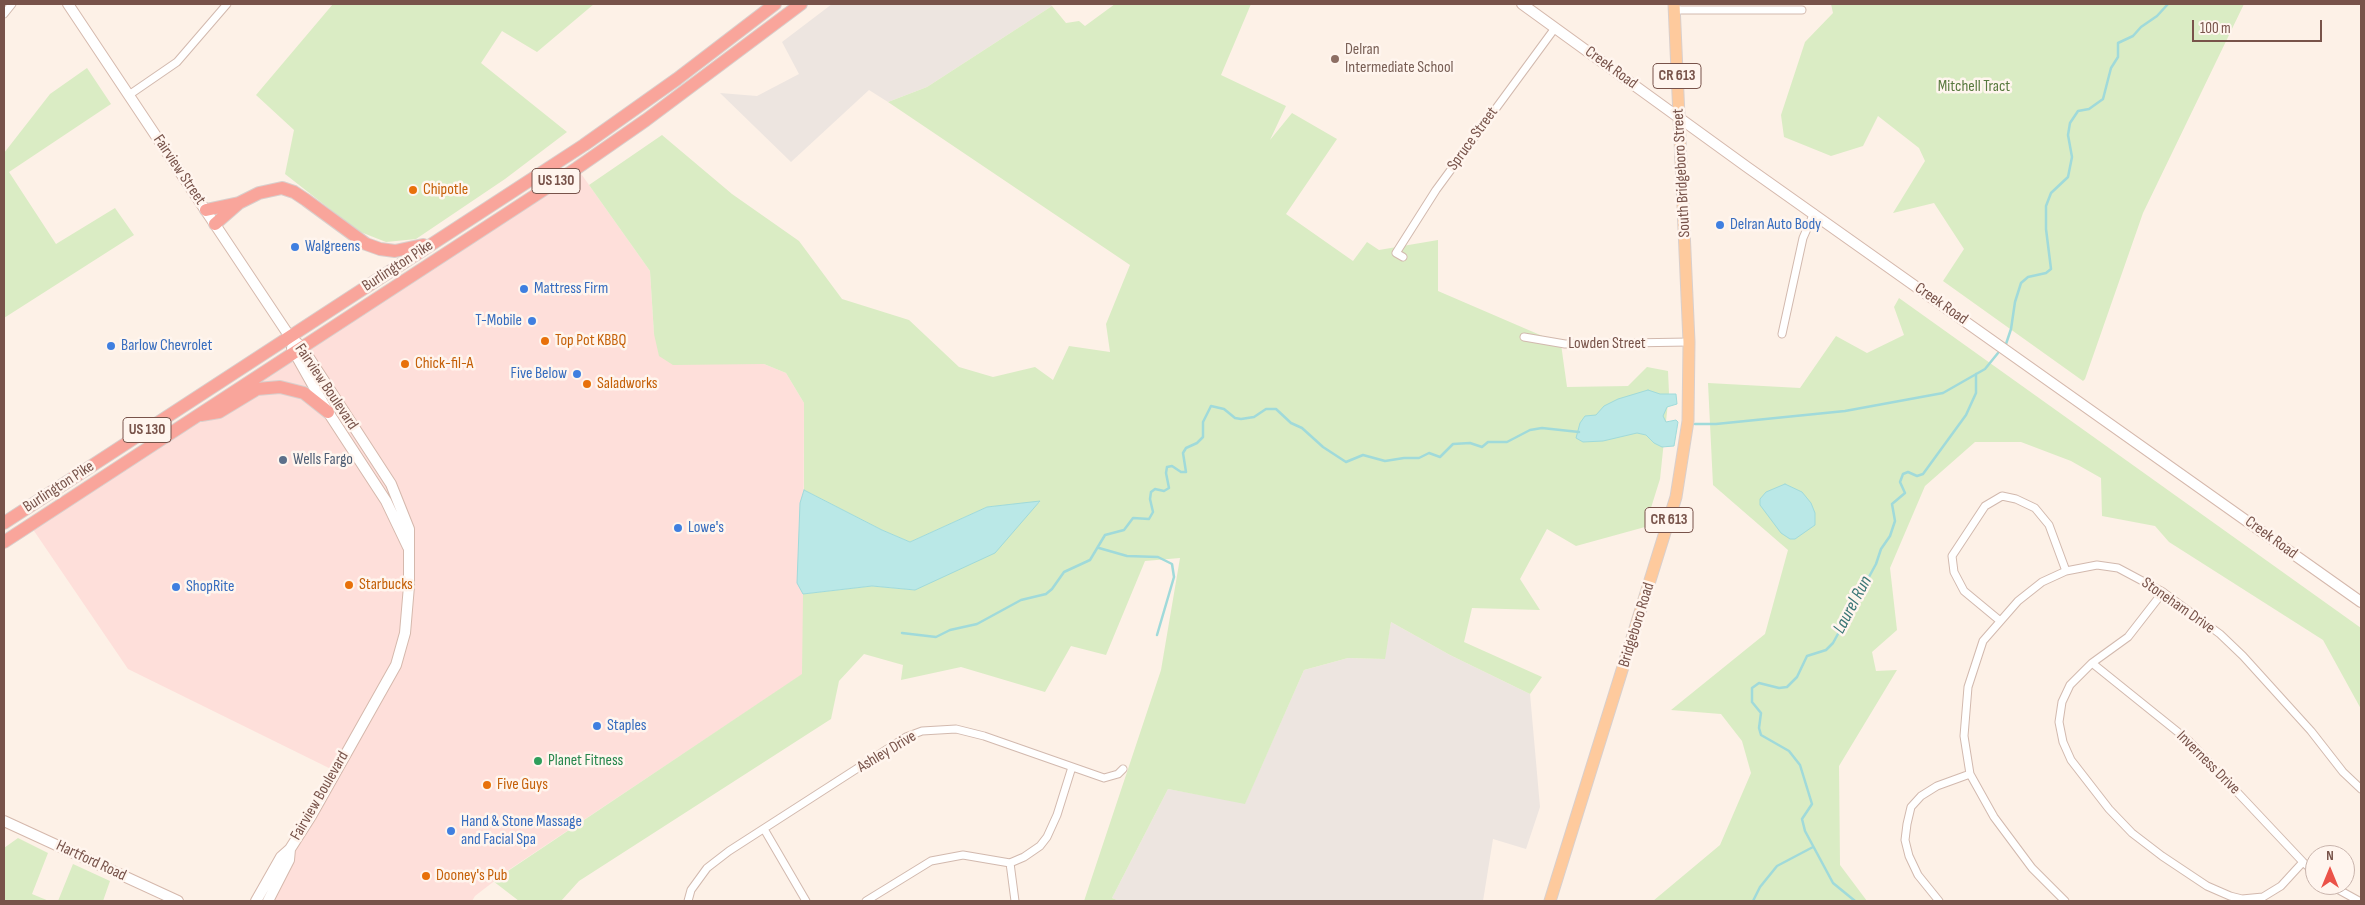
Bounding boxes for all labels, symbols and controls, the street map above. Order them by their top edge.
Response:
scale bar [2195,10,2325,42]
text: 100 m [2200,19,2231,38]
place label: Delran Intermediate School [1345,40,1454,78]
street label: Creek Road [1581,43,1641,93]
marker: Delran Intermediate School [1329,53,1341,65]
road number: CR 613 [1653,64,1701,88]
park label: Mitchell Tract [1938,77,2010,97]
street label: Spruce Street [1444,103,1502,175]
street label: South Bridgeboro Street [1669,108,1695,238]
street label: Fairview Street [149,131,209,209]
road number: US 130 [532,168,580,194]
place label: Chipotle [423,180,468,200]
marker: Chipotle [407,184,419,196]
place label: Delran Auto Body [1730,215,1821,235]
marker: Delran Auto Body [1714,219,1726,231]
street label: Burlington Pike [359,236,437,296]
place label: Walgreens [305,237,360,257]
marker: Walgreens [289,241,301,253]
place label: Mattress Firm [534,279,608,299]
street label: Creek Road [1911,279,1971,329]
marker: Mattress Firm [518,283,530,295]
place label: T-Mobile [475,311,522,331]
marker: T-Mobile [526,315,538,327]
place label: Top Pot KBBQ [555,331,626,351]
street label: Lowden Street [1568,334,1646,354]
marker: Top Pot KBBQ [539,335,551,347]
place label: Barlow Chevrolet [121,336,212,356]
marker: Barlow Chevrolet [105,340,117,352]
street label: Fairview Boulevard [290,340,362,434]
place label: Chick-fil-A [415,354,473,374]
marker: Chick-fil-A [399,358,411,370]
place label: Five Below [511,364,567,384]
marker: Five Below [571,368,583,380]
place label: Saladworks [597,374,658,394]
marker: Saladworks [581,378,593,390]
road number: US 130 [123,418,171,442]
place label: Wells Fargo [293,450,353,470]
marker: Wells Fargo [277,454,289,466]
street label: Burlington Pike [20,457,98,517]
road number: CR 613 [1645,508,1693,532]
street label: Creek Road [2241,513,2301,563]
place label: Lowe's [688,518,724,538]
marker: Lowe's [672,522,684,534]
water label: Laurel Run [1829,573,1877,637]
street label: Stoneham Drive [2138,574,2218,638]
place label: Starbucks [359,575,413,595]
place label: ShopRite [186,577,235,597]
marker: Starbucks [343,579,355,591]
street label: Bridgeboro Road [1615,580,1659,670]
marker: ShopRite [170,581,182,593]
place label: Staples [607,716,647,736]
marker: Staples [591,720,603,732]
street label: Ashley Drive [854,727,920,777]
street label: Inverness Drive [2172,727,2244,799]
street label: Fairview Boulevard [287,748,353,844]
place label: Planet Fitness [548,751,623,771]
marker: Planet Fitness [532,755,544,767]
place label: Five Guys [497,775,548,795]
marker: Five Guys [481,779,493,791]
place label: Hand & Stone Massage and Facial Spa [461,812,582,850]
marker: Hand & Stone Massage and Facial Spa [445,825,457,837]
street label: Hartford Road [53,836,129,886]
north arrow [2305,845,2355,895]
text: N [2326,847,2334,864]
place label: Dooney's Pub [436,866,507,886]
marker: Dooney's Pub [420,870,432,882]

